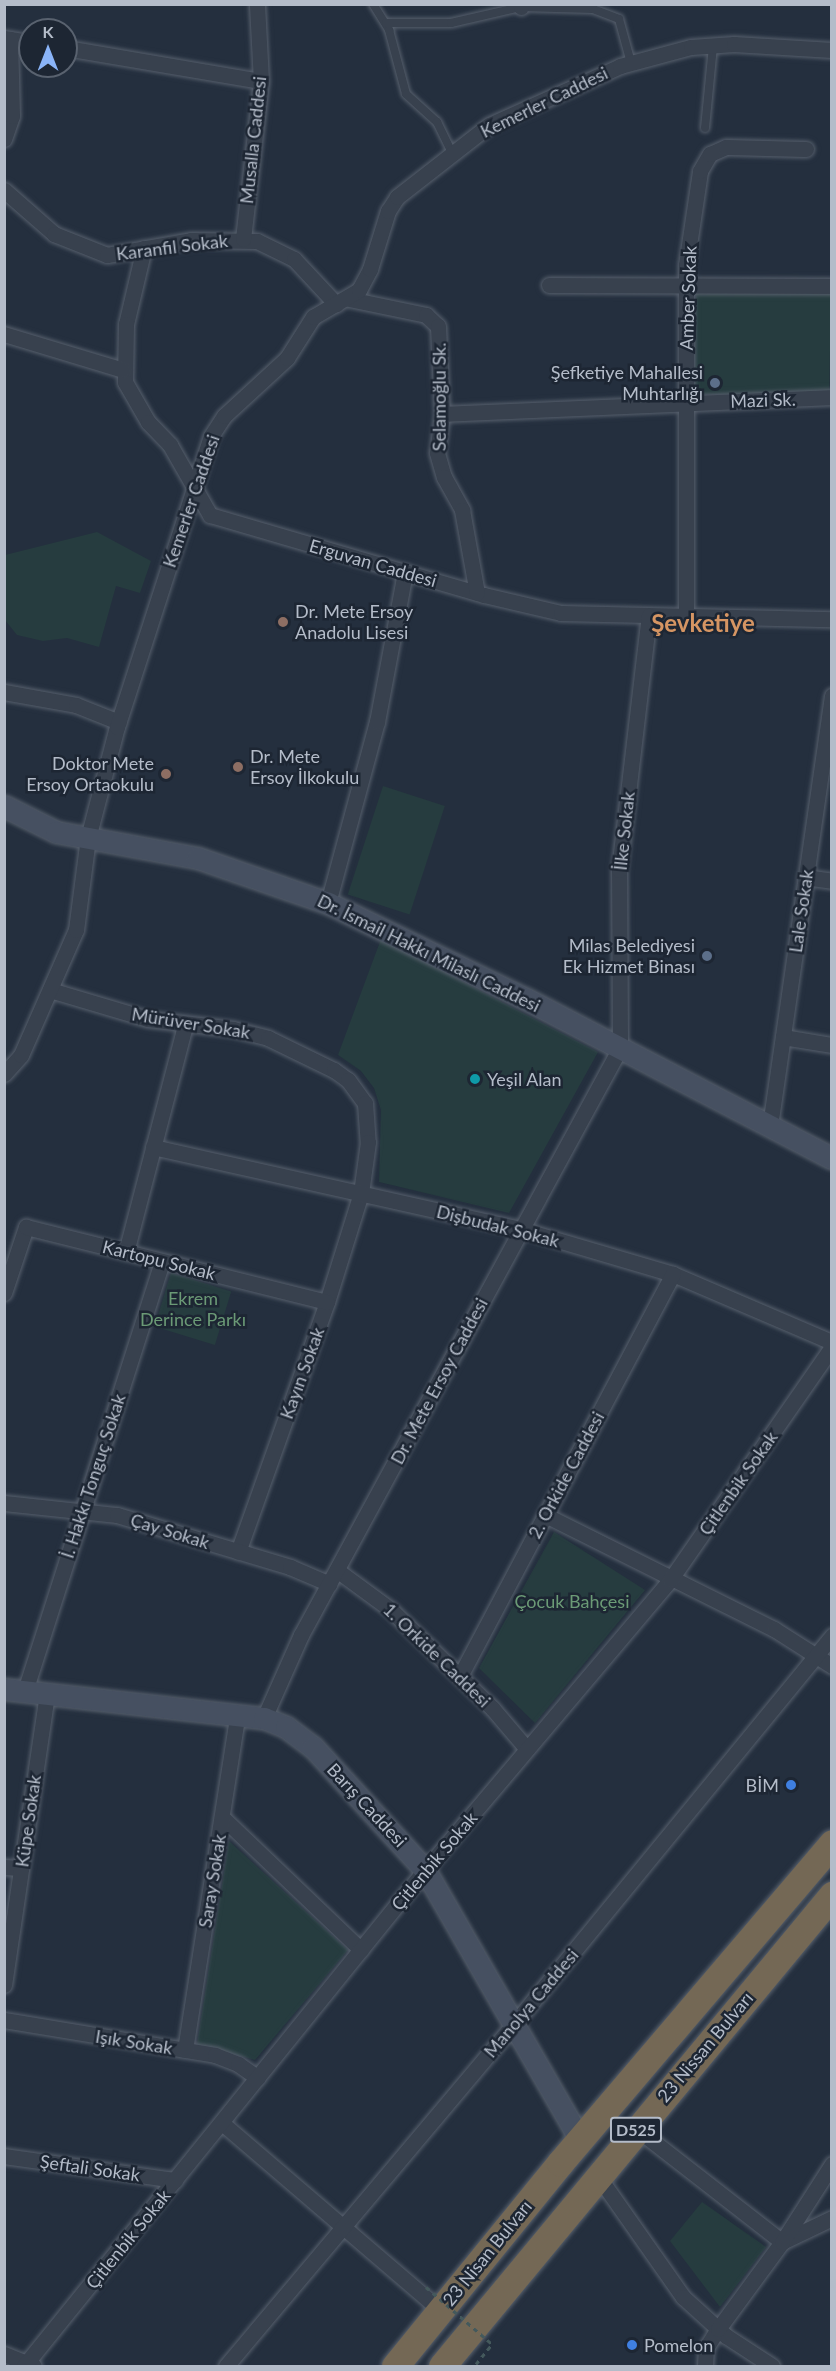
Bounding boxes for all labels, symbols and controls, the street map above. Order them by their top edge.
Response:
north arrow [18,18,78,78]
text: K [43,22,53,41]
street label: Kemerler Caddesi [477,62,611,142]
street label: Musalla Caddesi [236,75,270,205]
street label: Karanfil Sokak [115,229,229,265]
street label: Amber Sokak [675,245,701,351]
street label: Selamoğlu Sk. [428,343,450,451]
place label: Şefketiye Mahallesi Muhtarlığı [551,362,703,404]
marker: Şefketiye Mahallesi Muhtarlığı [708,376,722,390]
street label: Mazi Sk. [730,388,796,412]
street label: Kemerler Caddesi [158,432,224,570]
street label: Erguvan Caddesi [307,535,439,591]
place label: Dr. Mete Ersoy Anadolu Lisesi [295,601,413,644]
district label: Şevketiye [651,609,755,637]
marker: Dr. Mete Ersoy Anadolu Lisesi [276,615,290,629]
place label: Dr. Mete Ersoy İlkokulu [250,746,360,789]
place label: Doktor Mete Ersoy Ortaokulu [26,753,154,795]
marker: Dr. Mete Ersoy İlkokulu [231,760,245,774]
marker: Doktor Mete Ersoy Ortaokulu [159,767,173,781]
street label: İlke Sokak [609,791,639,871]
street label: Lale Sokak [784,868,818,954]
street label: Dr. İsmail Hakkı Milaslı Caddesi [314,890,544,1016]
place label: Milas Belediyesi Ek Hizmet Binası [563,935,695,978]
marker: Milas Belediyesi Ek Hizmet Binası [700,949,714,963]
street label: Mürüver Sokak [130,1003,252,1043]
place label: Yeşil Alan [487,1068,562,1090]
marker: Yeşil Alan [468,1072,482,1086]
street label: Dişbudak Sokak [434,1200,562,1252]
street label: Kartopu Sokak [100,1236,218,1284]
park label: Ekrem Derince Parkı [140,1288,246,1330]
street label: Dr. Mete Ersoy Caddesi [386,1294,492,1468]
street label: Kayın Sokak [275,1324,329,1422]
street label: İ. Hakkı Tonguç Sokak [56,1391,130,1561]
street label: 2. Orkide Caddesi [523,1408,609,1542]
street label: Çitlenbik Sokak [694,1427,782,1539]
street label: Çay Sokak [128,1509,212,1553]
park label: Çocuk Bahçesi [515,1590,629,1612]
street label: 1. Orkide Caddesi [379,1598,495,1712]
street label: Barış Caddesi [323,1759,411,1851]
street label: Küpe Sokak [11,1774,45,1868]
place label: BİM [746,1774,779,1796]
marker: BİM [784,1778,798,1792]
street label: Çitlenbik Sokak [387,1807,481,1915]
street label: Saray Sokak [194,1833,230,1929]
street label: Manolya Caddesi [479,1944,583,2062]
street label: 23 Nissan Bulvarı [653,1987,757,2107]
street label: Işık Sokak [94,2025,174,2059]
road number: D525 [609,2117,663,2143]
street label: Şeftali Sokak [39,2150,141,2186]
street label: Çitlenbik Sokak [81,2185,175,2293]
street label: 23 Nisan Bulvarı [438,2196,536,2310]
place label: Pomelon [644,2334,713,2356]
marker: Pomelon [625,2338,639,2352]

